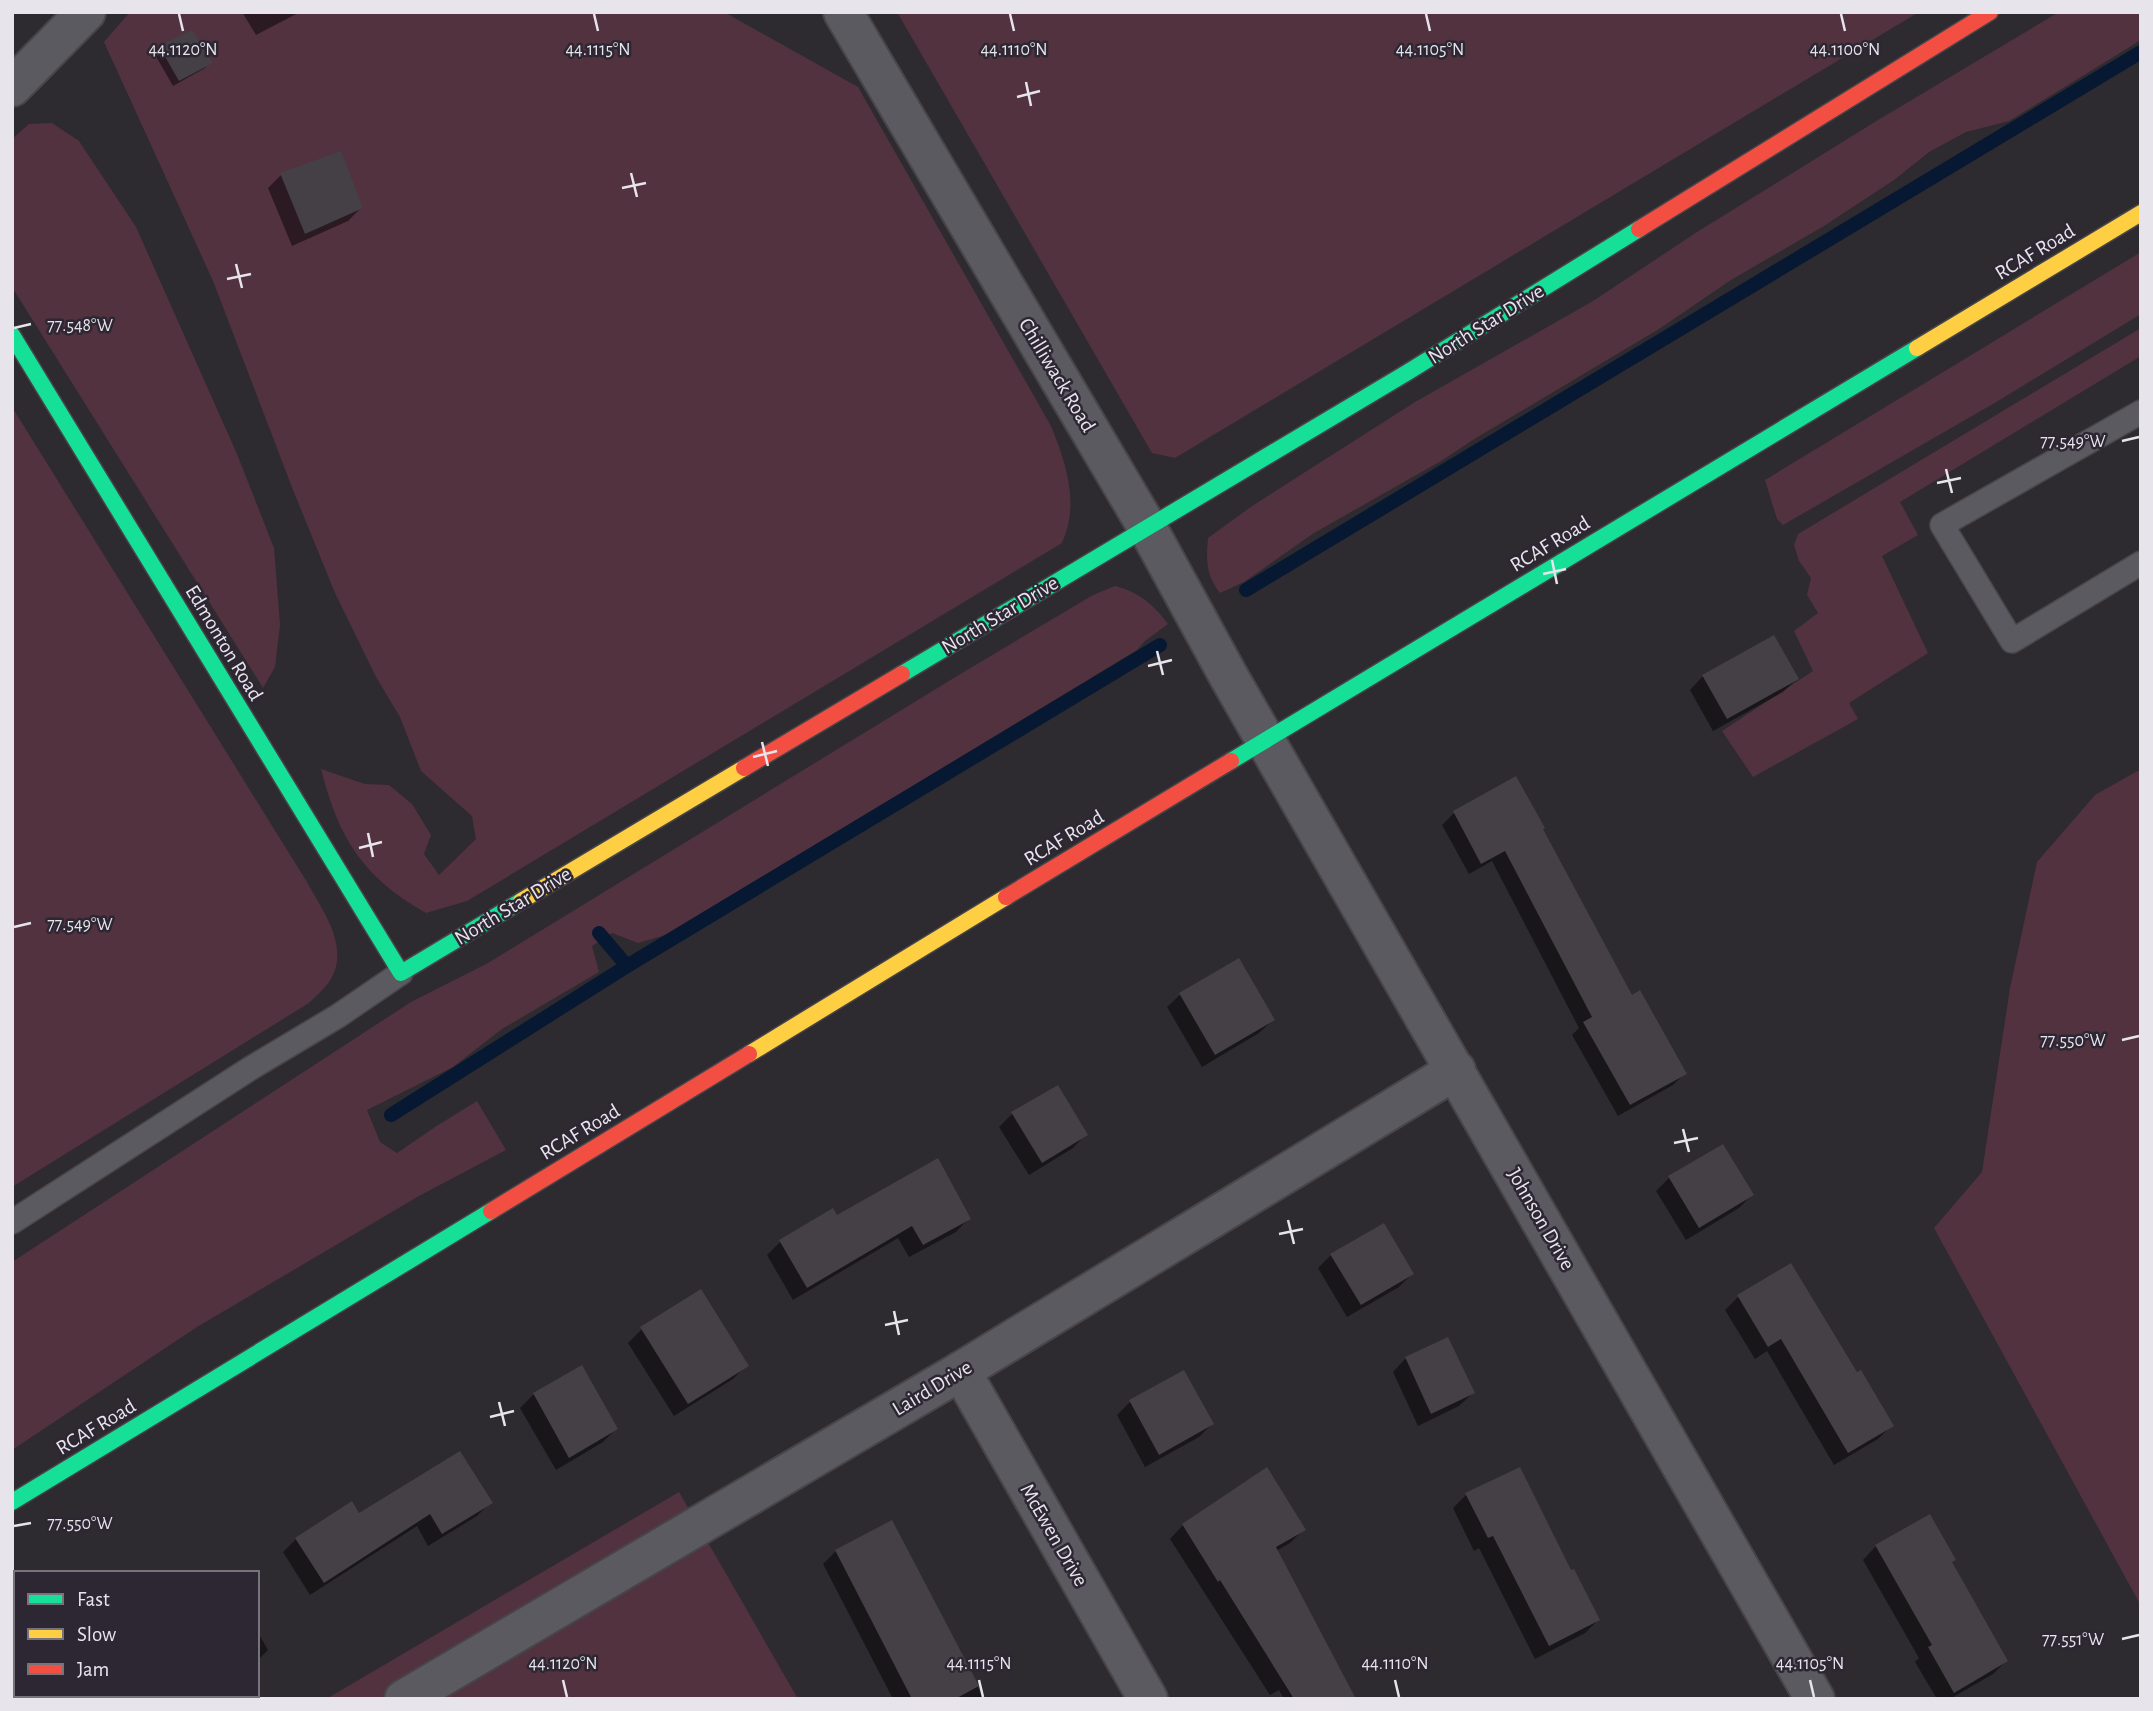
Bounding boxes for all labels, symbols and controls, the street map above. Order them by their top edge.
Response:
text: 44.1120°N [148,41,218,59]
text: 44.1115°N [565,41,631,59]
text: 44.1110°N [980,41,1048,59]
text: 44.1105°N [1396,41,1464,59]
text: 44.1100°N [1810,41,1880,59]
street label: RCAF Road [1992,220,2079,284]
street label: North Star Drive [1424,280,1548,368]
street label: Chilliwack Road [1015,314,1099,436]
text: 77.548°W [47,317,113,335]
text: 77.549°W [2040,433,2106,451]
street label: RCAF Road [1507,512,1594,576]
street label: North Star Drive [938,572,1062,658]
street label: Edmonton Road [181,582,267,705]
street label: RCAF Road [1021,806,1108,870]
street label: North Star Drive [451,863,575,949]
text: 77.549°W [47,916,113,934]
text: 77.550°W [2040,1032,2106,1050]
street label: RCAF Road [537,1100,624,1164]
street label: Johnson Drive [1503,1164,1579,1274]
street label: Laird Drive [889,1356,975,1420]
street label: RCAF Road [53,1395,140,1459]
street label: McEwen Drive [1016,1480,1092,1590]
text: 77.550°W [47,1515,113,1533]
legend [14,1571,259,1697]
text: Fast [77,1589,110,1610]
text: Slow [77,1624,116,1645]
text: 77.551°W [2042,1631,2104,1649]
text: 44.1120°N [528,1655,598,1673]
text: 44.1115°N [946,1655,1012,1673]
text: 44.1110°N [1361,1655,1429,1673]
text: 44.1105°N [1776,1655,1844,1673]
text: Jam [77,1659,109,1680]

